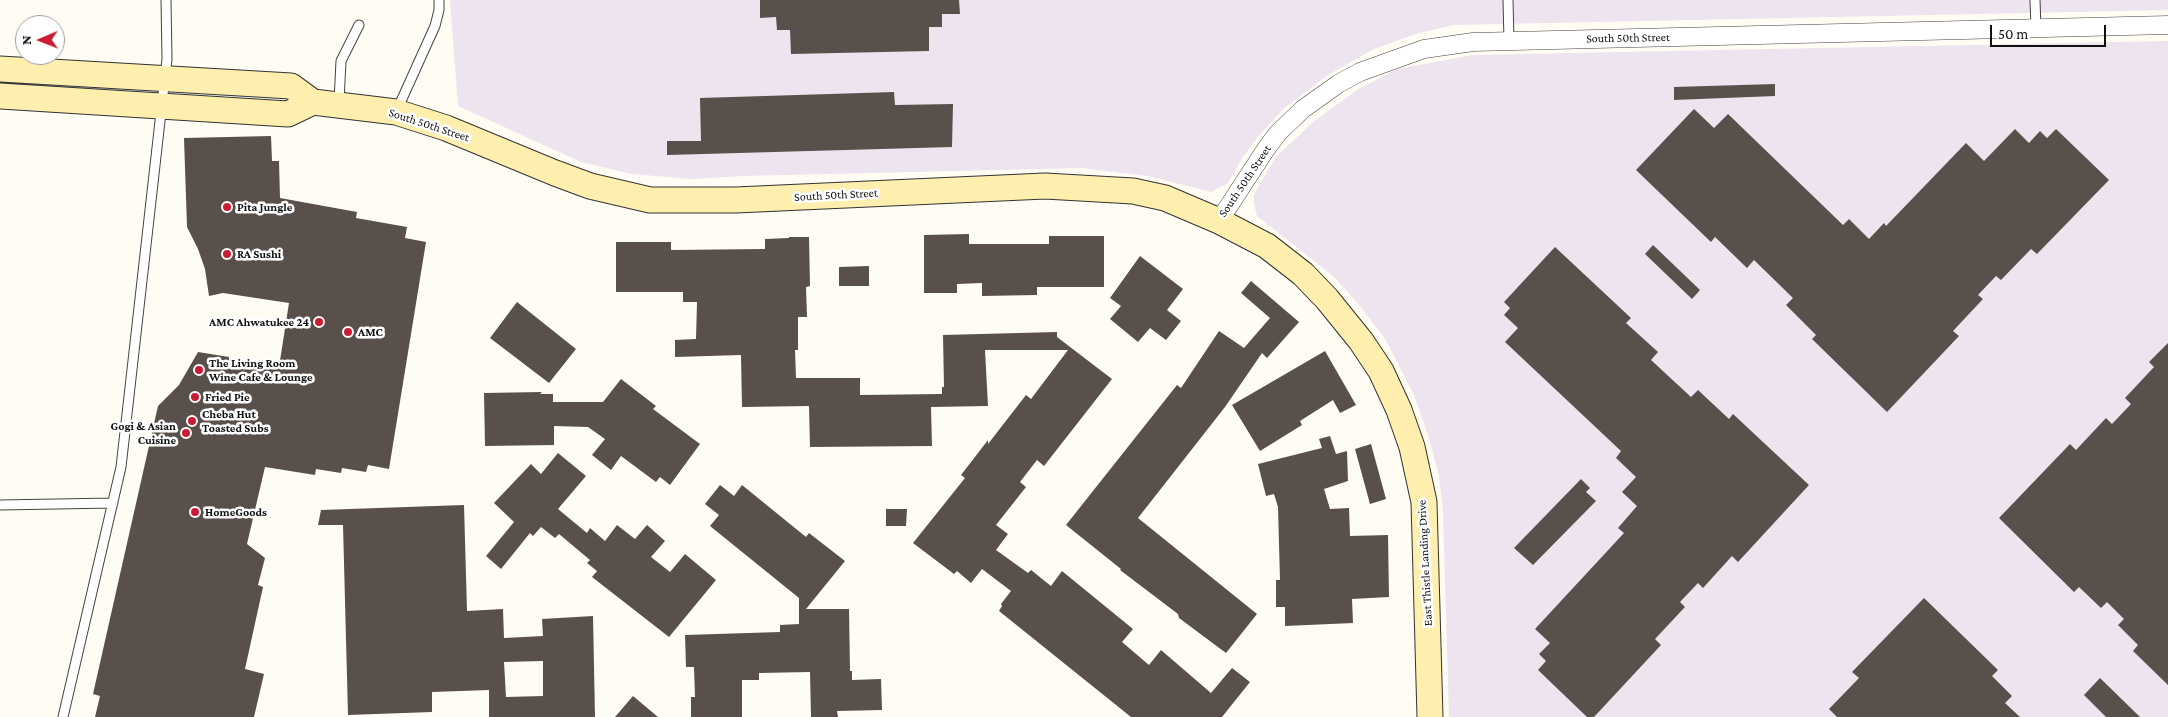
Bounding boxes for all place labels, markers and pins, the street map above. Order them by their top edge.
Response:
place label: Pita Jungle [237,200,292,214]
marker: Pita Jungle [221,201,233,213]
place label: RA Sushi [237,247,281,261]
marker: RA Sushi [221,248,233,260]
place label: AMC Ahwatukee 24 [209,315,309,329]
marker: AMC Ahwatukee 24 [313,316,325,328]
place label: AMC [358,325,383,339]
marker: AMC [342,326,354,338]
place label: The Living Room Wine Cafe & Lounge [209,356,313,384]
marker: The Living Room Wine Cafe & Lounge [193,364,205,376]
place label: Fried Pie [205,390,250,404]
marker: Fried Pie [189,391,201,403]
place label: Cheba Hut Toasted Subs [202,407,269,435]
marker: Cheba Hut Toasted Subs [186,415,198,427]
place label: Gogi & Asian Cuisine [111,419,176,447]
marker: Gogi & Asian Cuisine [180,427,192,439]
place label: HomeGoods [205,505,267,519]
marker: HomeGoods [189,506,201,518]

